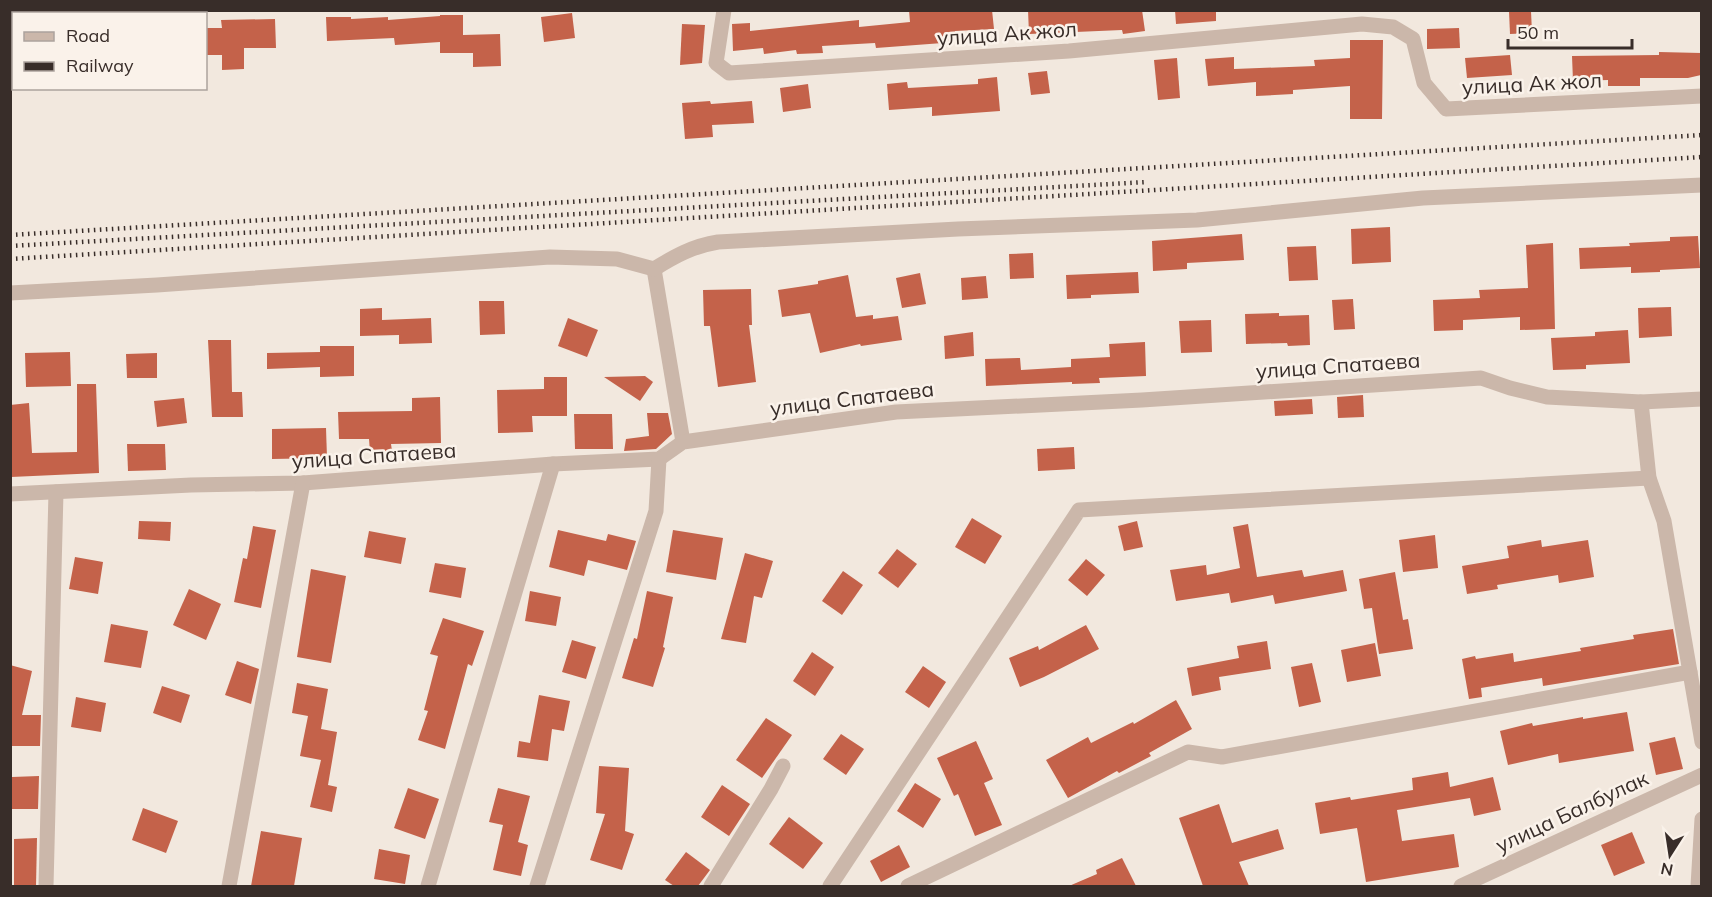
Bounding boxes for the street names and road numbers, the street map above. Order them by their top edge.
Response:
street label: улица Ак жол [936,15,1078,51]
street label: улица Ак жол [1461,66,1603,100]
street label: улица Спатаева [1255,346,1421,384]
street label: улица Спатаева [768,375,935,421]
street label: улица Спатаева [291,436,457,474]
street label: улица Балбулак [1491,764,1653,858]

